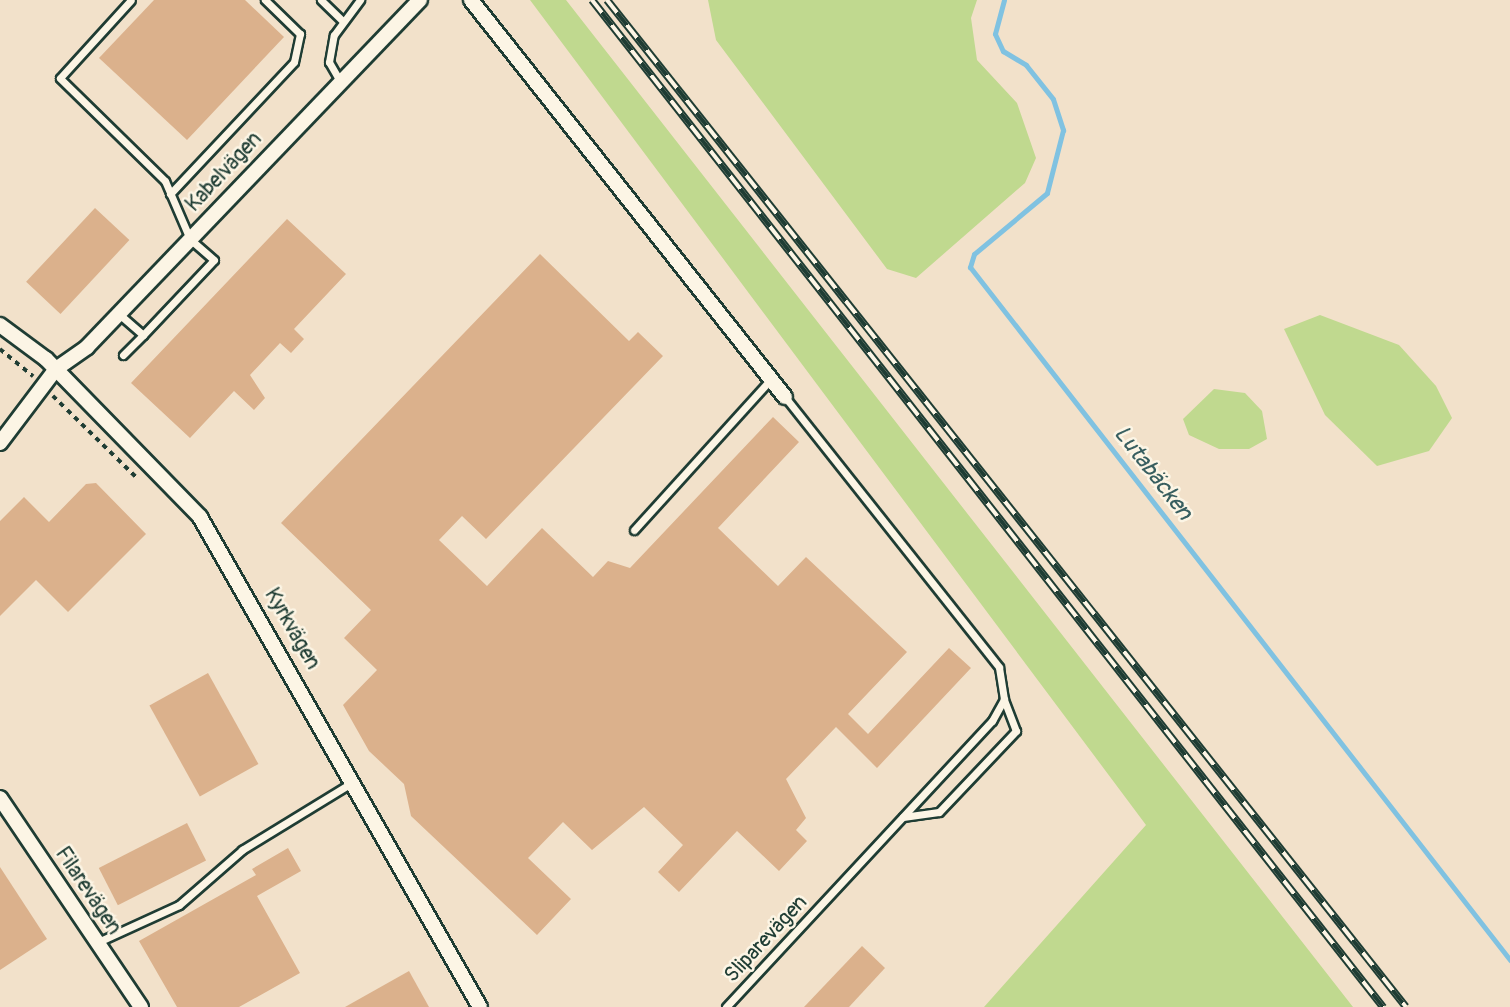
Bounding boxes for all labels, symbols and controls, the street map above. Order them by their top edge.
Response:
street label: Kabelvägen [181,127,267,217]
water label: Lutabäcken [1108,420,1198,526]
street label: Kyrkvägen [259,584,325,674]
street label: Filarevägen [49,842,127,940]
street label: Sliparevägen [719,890,813,988]

